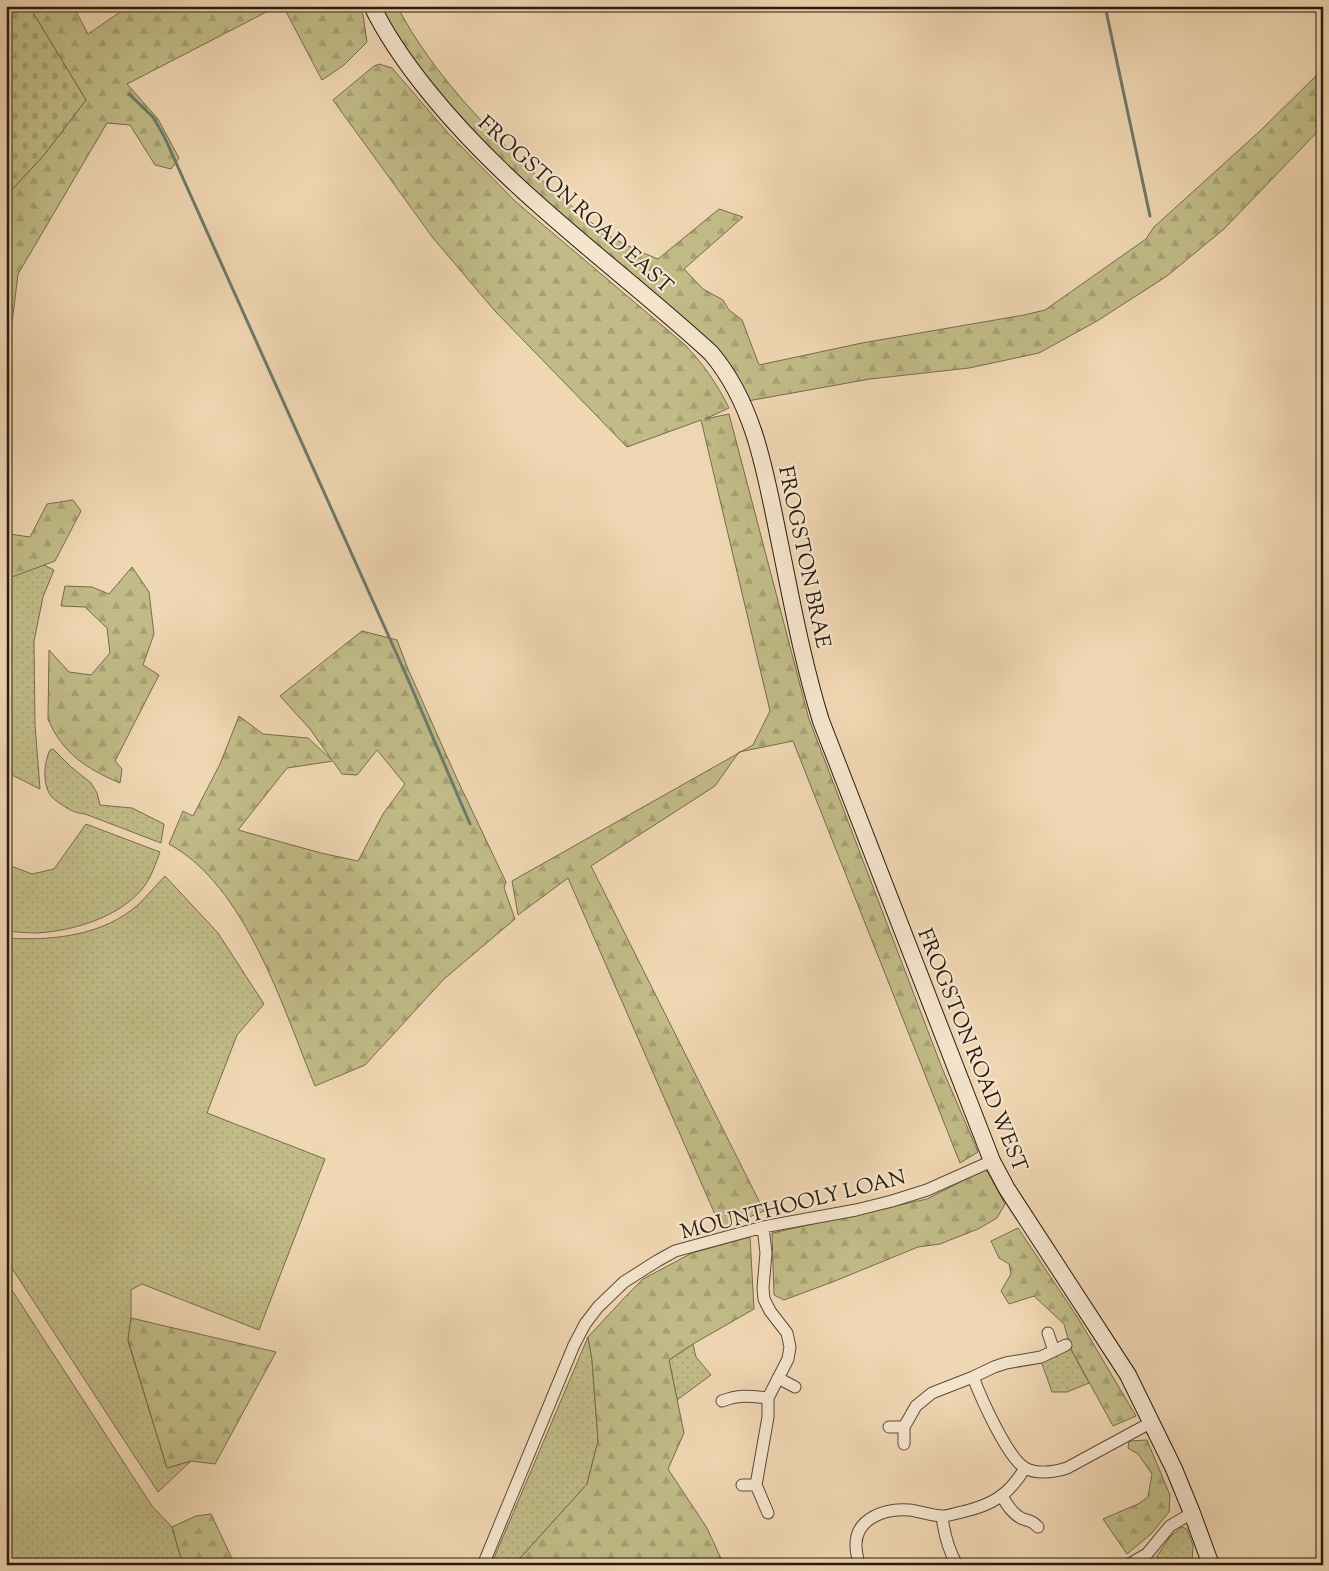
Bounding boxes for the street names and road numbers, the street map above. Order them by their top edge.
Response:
street label: FROGSTON ROAD EAST [470,110,679,302]
street label: FROGSTON BRAE [769,464,837,651]
street label: FROGSTON ROAD WEST [909,925,1034,1177]
street label: MOUNTHOOLY LOAN [678,1163,909,1248]

